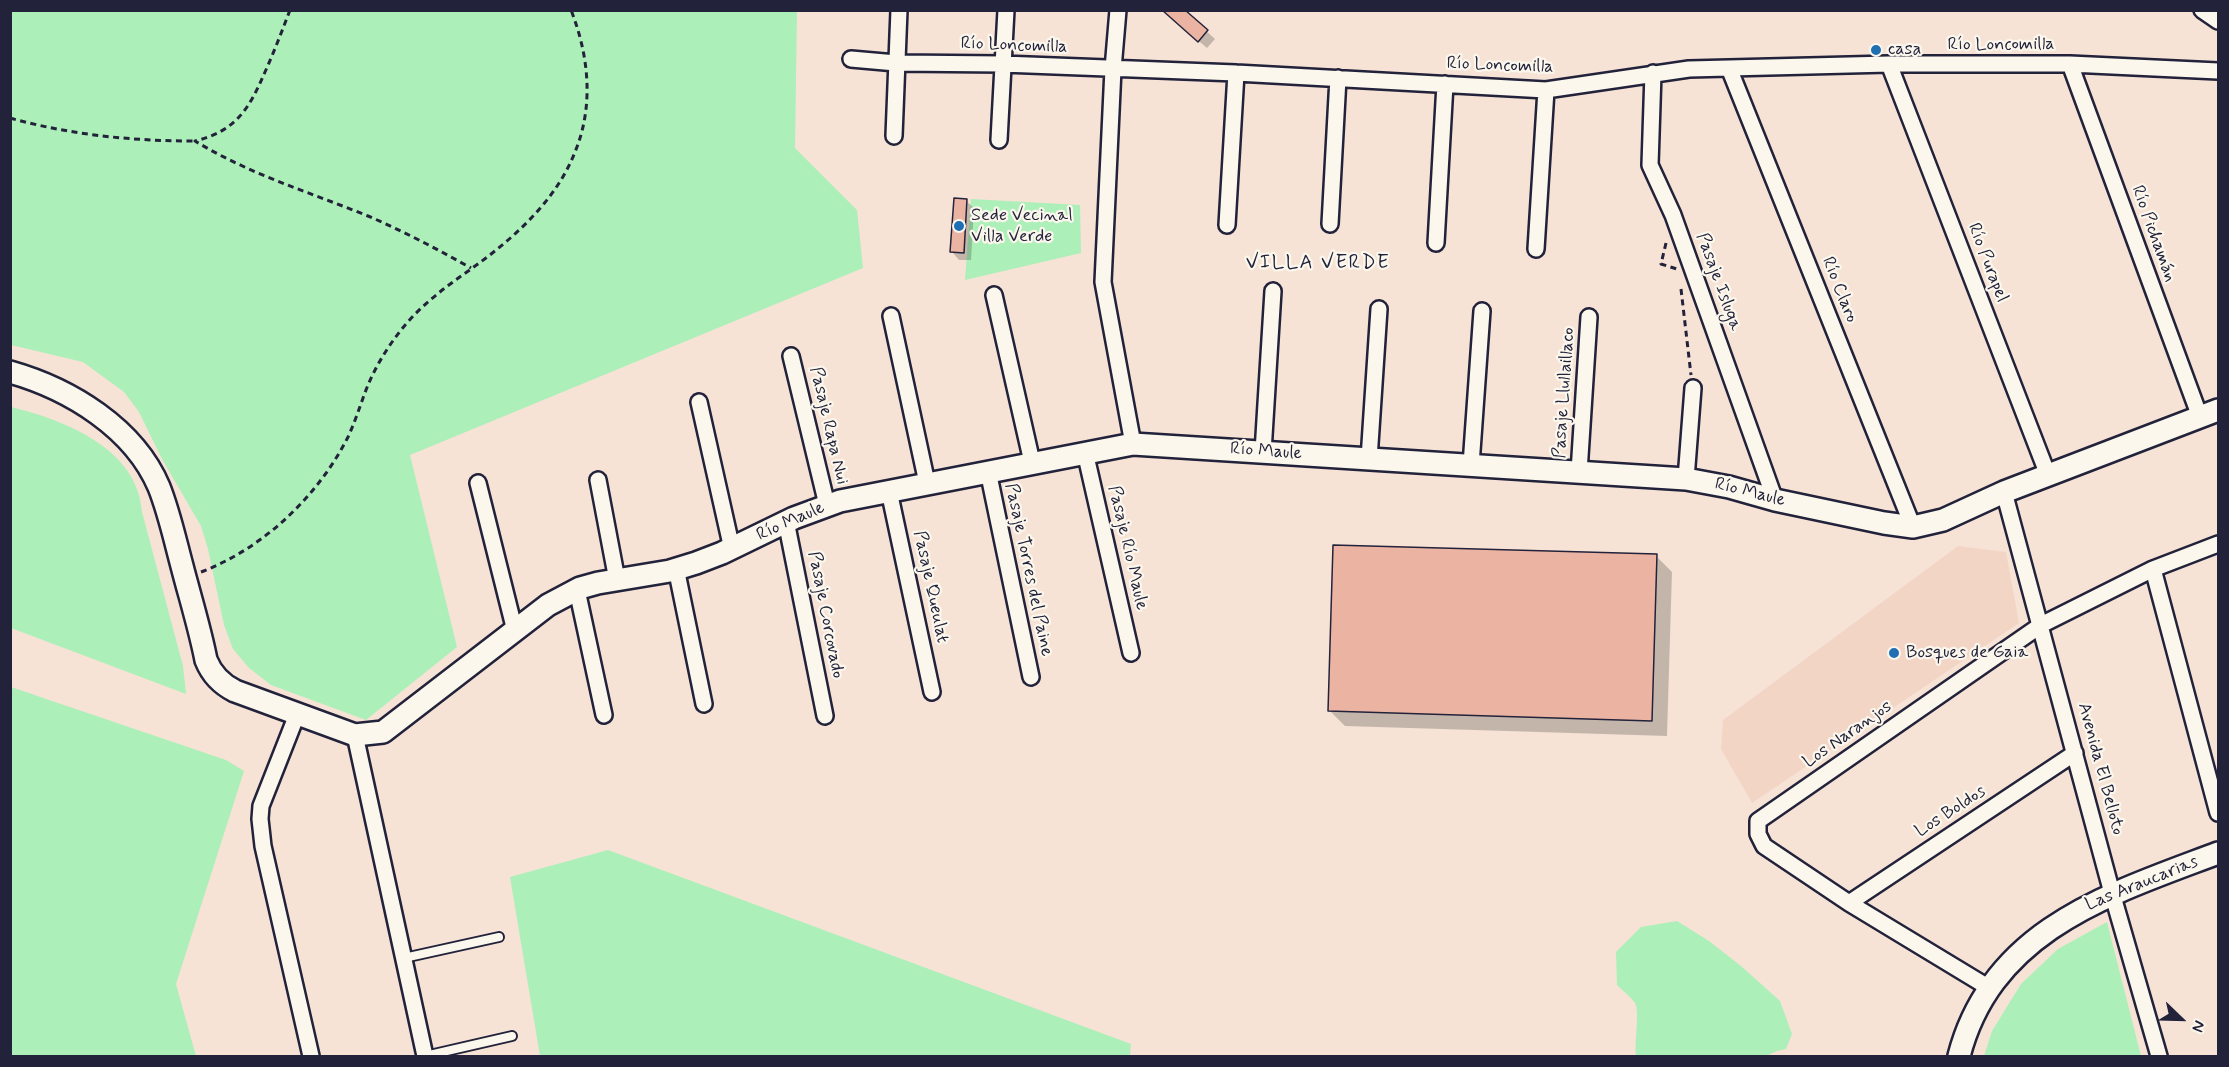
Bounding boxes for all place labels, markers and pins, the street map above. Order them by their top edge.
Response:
place label: casa [1888,39,1921,61]
marker: casa [1869,43,1883,57]
place label: Sede Vecinal Villa Verde [971,205,1073,248]
marker: Sede Vecinal Villa Verde [952,219,966,233]
place label: Bosques de Gaia [1906,642,2028,664]
marker: Bosques de Gaia [1887,646,1901,660]

